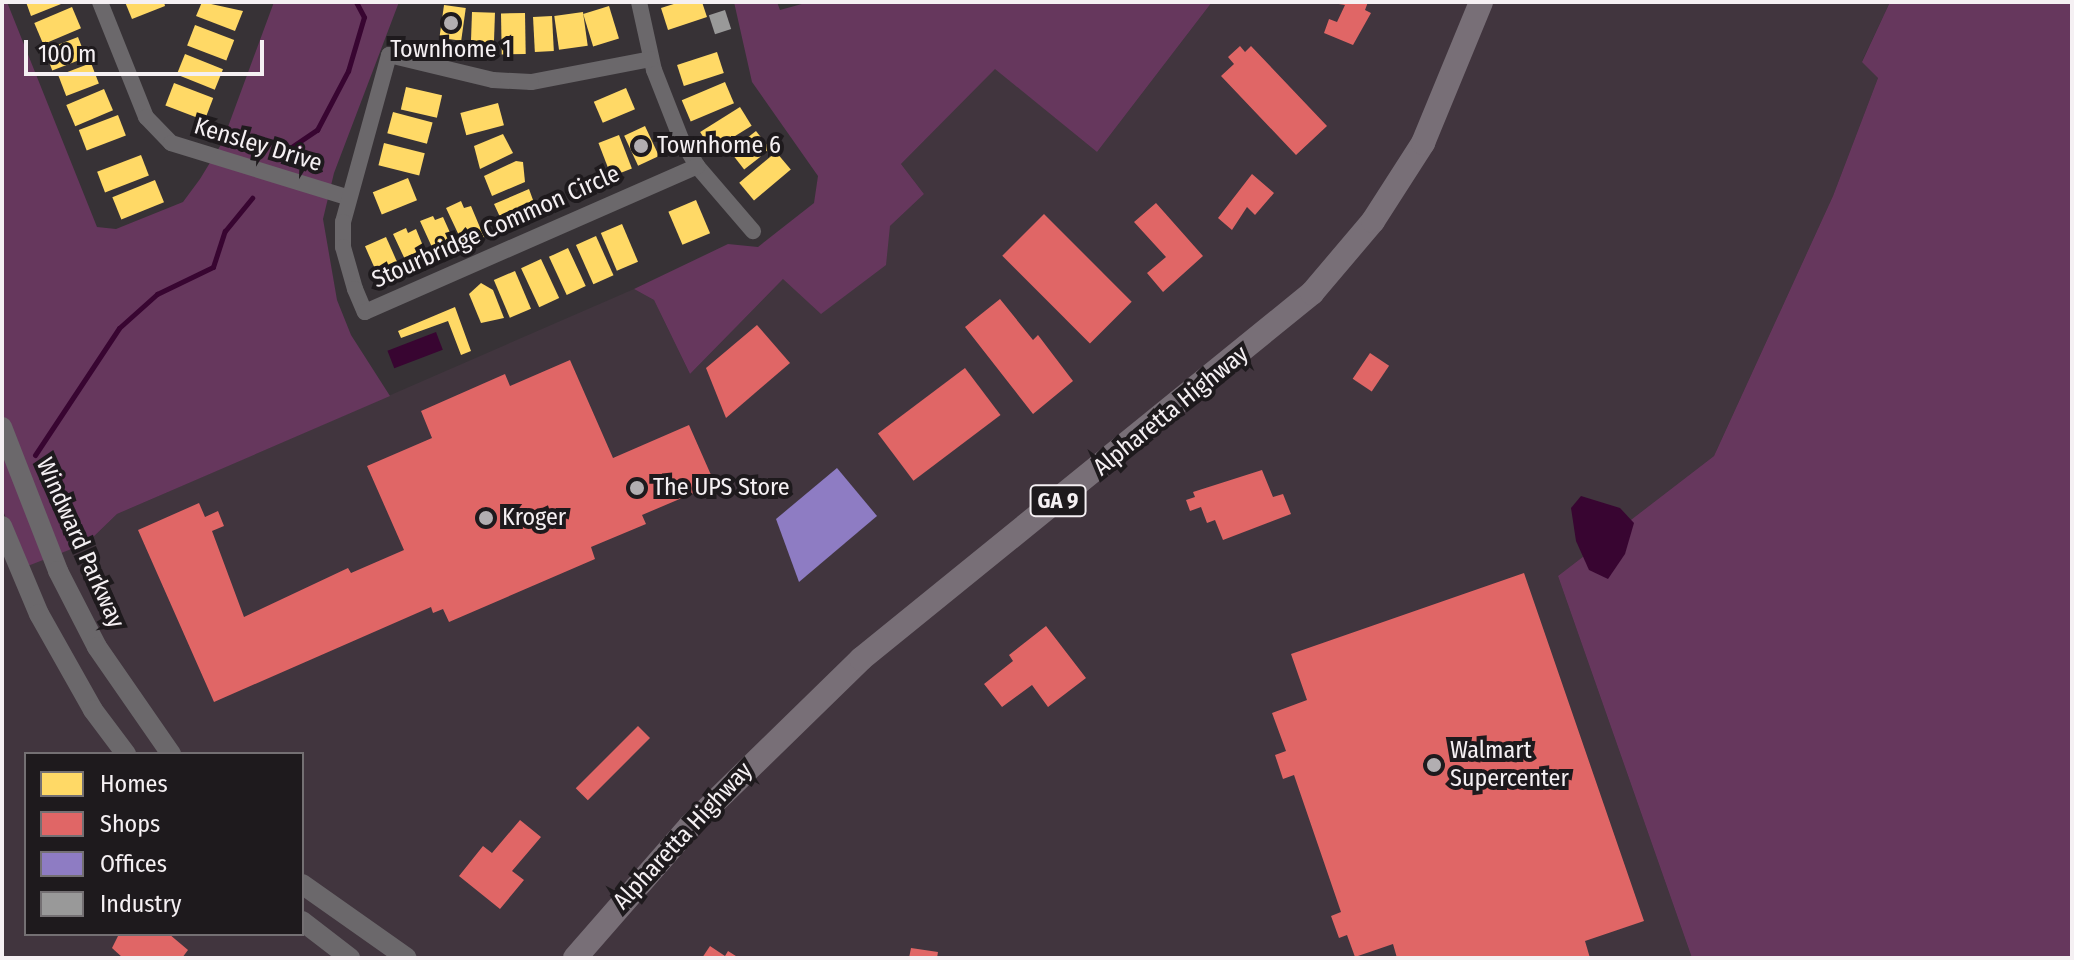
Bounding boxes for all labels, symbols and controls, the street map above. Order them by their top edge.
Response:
marker: Townhome 1 [442,14,460,32]
scale bar [28,24,268,74]
place label: Townhome 1 [390,36,512,64]
text: 100 m [38,40,96,68]
street label: Kensley Drive [191,112,325,178]
place label: Townhome 6 [657,132,781,160]
marker: Townhome 6 [632,137,650,155]
street label: Stourbridge Common Circle [368,159,624,295]
street label: Alpharetta Highway [1088,340,1254,482]
street label: Windward Parkway [30,454,130,632]
place label: The UPS Store [653,474,790,502]
marker: The UPS Store [628,479,646,497]
road number: GA 9 [1028,483,1088,519]
place label: Kroger [502,504,566,532]
marker: Kroger [477,509,495,527]
place label: Walmart Supercenter [1450,737,1569,793]
legend [24,752,304,936]
street label: Alpharetta Highway [607,756,759,916]
marker: Walmart Supercenter [1425,756,1443,774]
text: Homes [100,770,168,798]
text: Shops [100,810,160,838]
text: Offices [100,850,167,878]
text: Industry [100,890,182,918]

